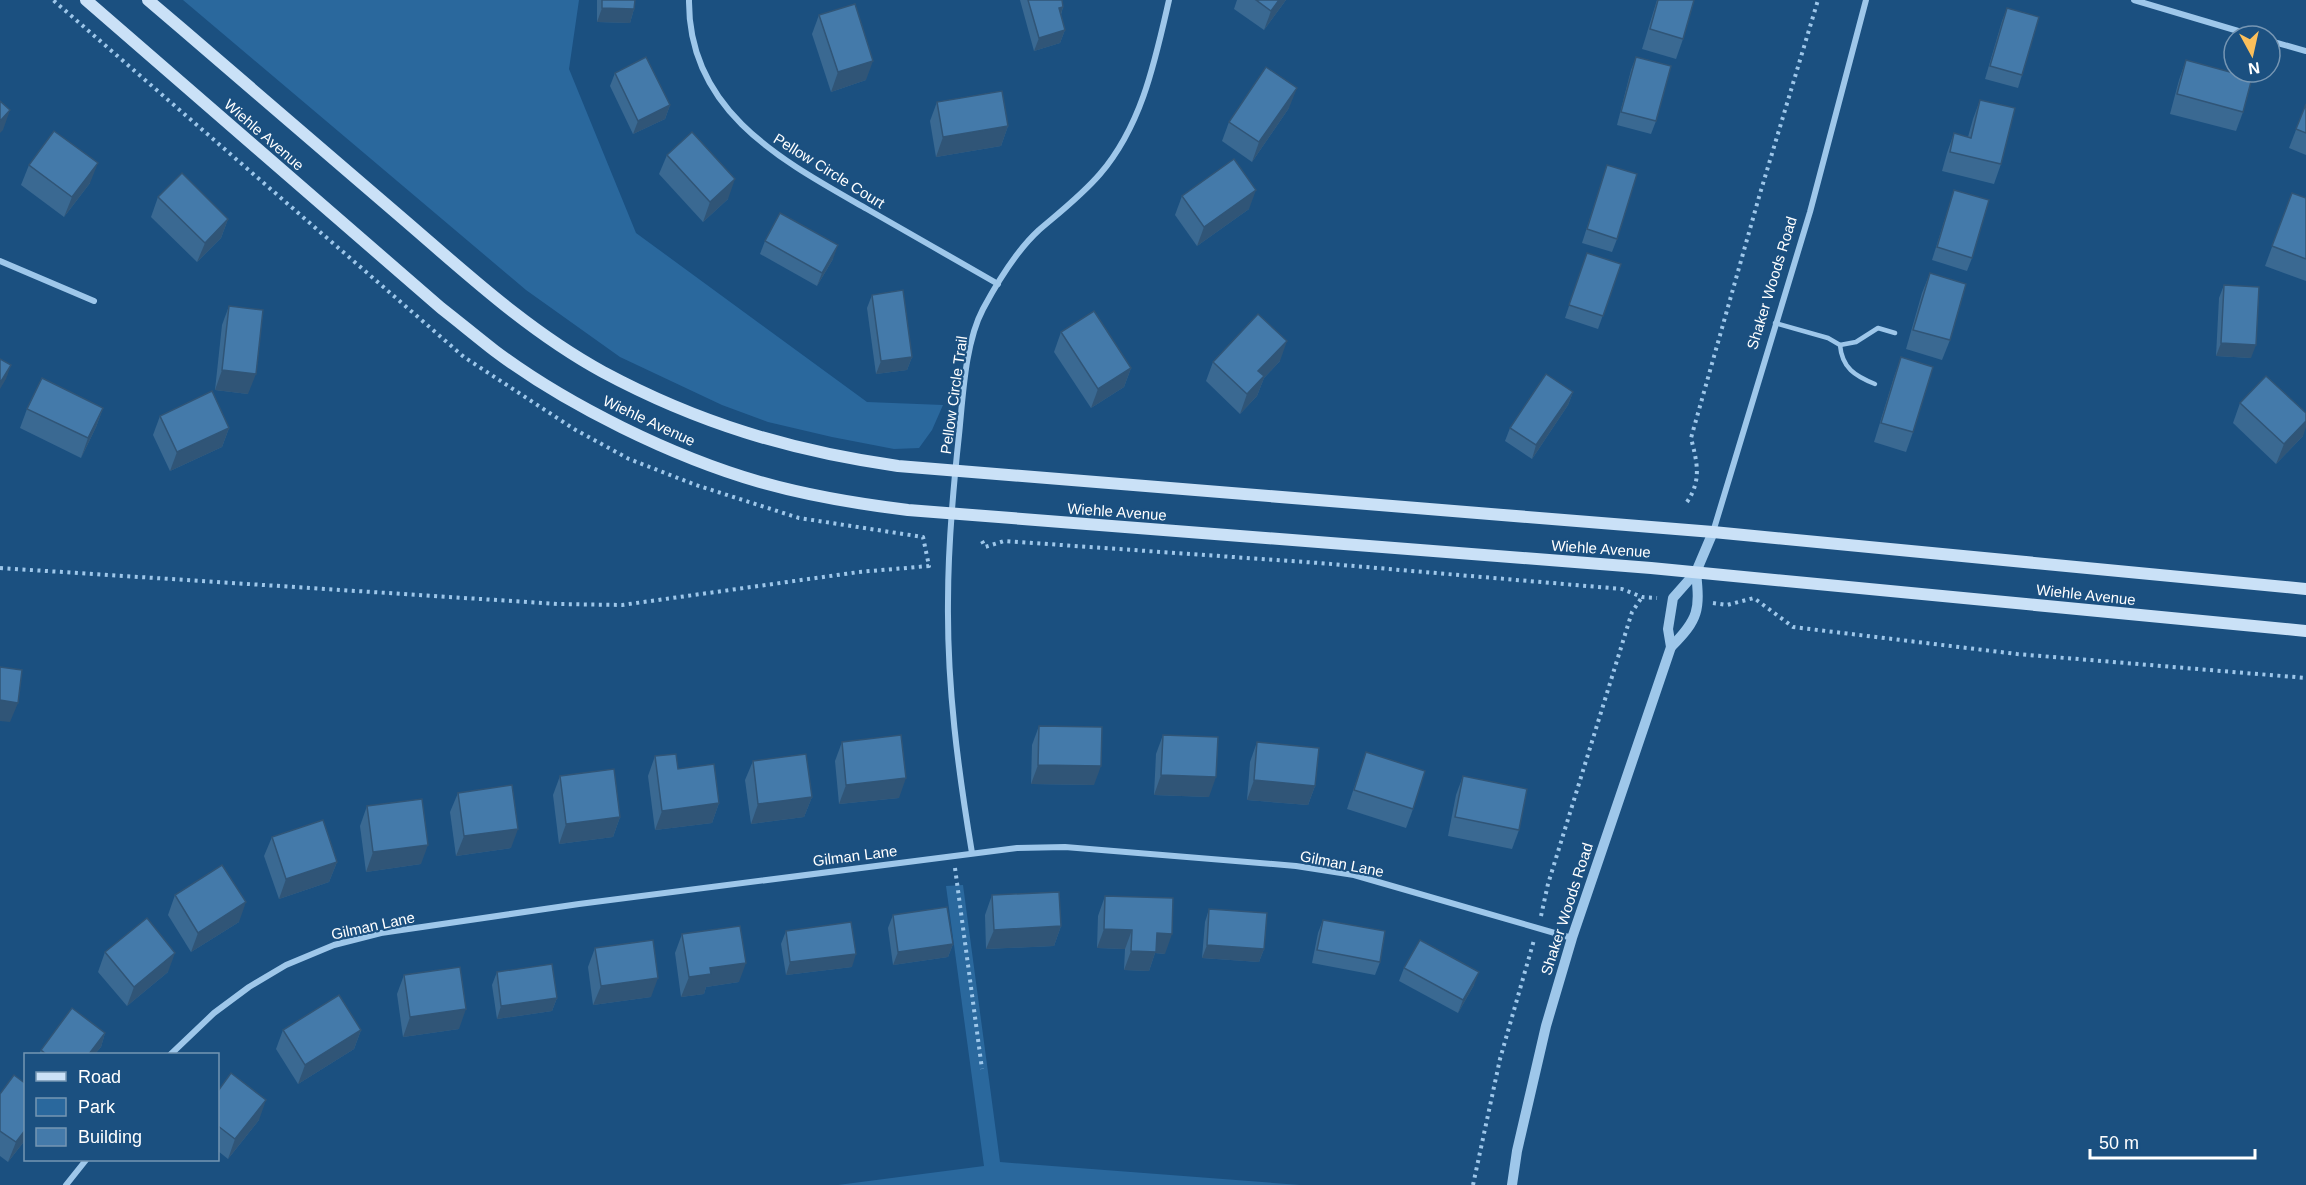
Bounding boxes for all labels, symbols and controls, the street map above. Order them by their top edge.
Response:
north arrow [2222,24,2282,84]
text: N [2247,59,2261,78]
street label: Wiehle Avenue [221,95,308,174]
street label: Pellow Circle Court [771,130,889,212]
street label: Shaker Woods Road [1743,214,1800,351]
street label: Pellow Circle Trail [937,335,970,455]
street label: Wiehle Avenue [600,392,698,449]
street label: Wiehle Avenue [1067,500,1167,523]
street label: Wiehle Avenue [1551,537,1651,560]
street label: Wiehle Avenue [2036,581,2137,608]
street label: Shaker Woods Road [1537,841,1596,977]
street label: Gilman Lane [812,842,898,869]
street label: Gilman Lane [1299,847,1385,880]
street label: Gilman Lane [330,908,416,943]
legend [24,1053,219,1161]
text: Road [78,1067,121,1087]
text: Park [78,1097,116,1117]
scale bar [2090,1122,2255,1160]
text: Building [78,1127,142,1147]
text: 50 m [2099,1133,2139,1153]

